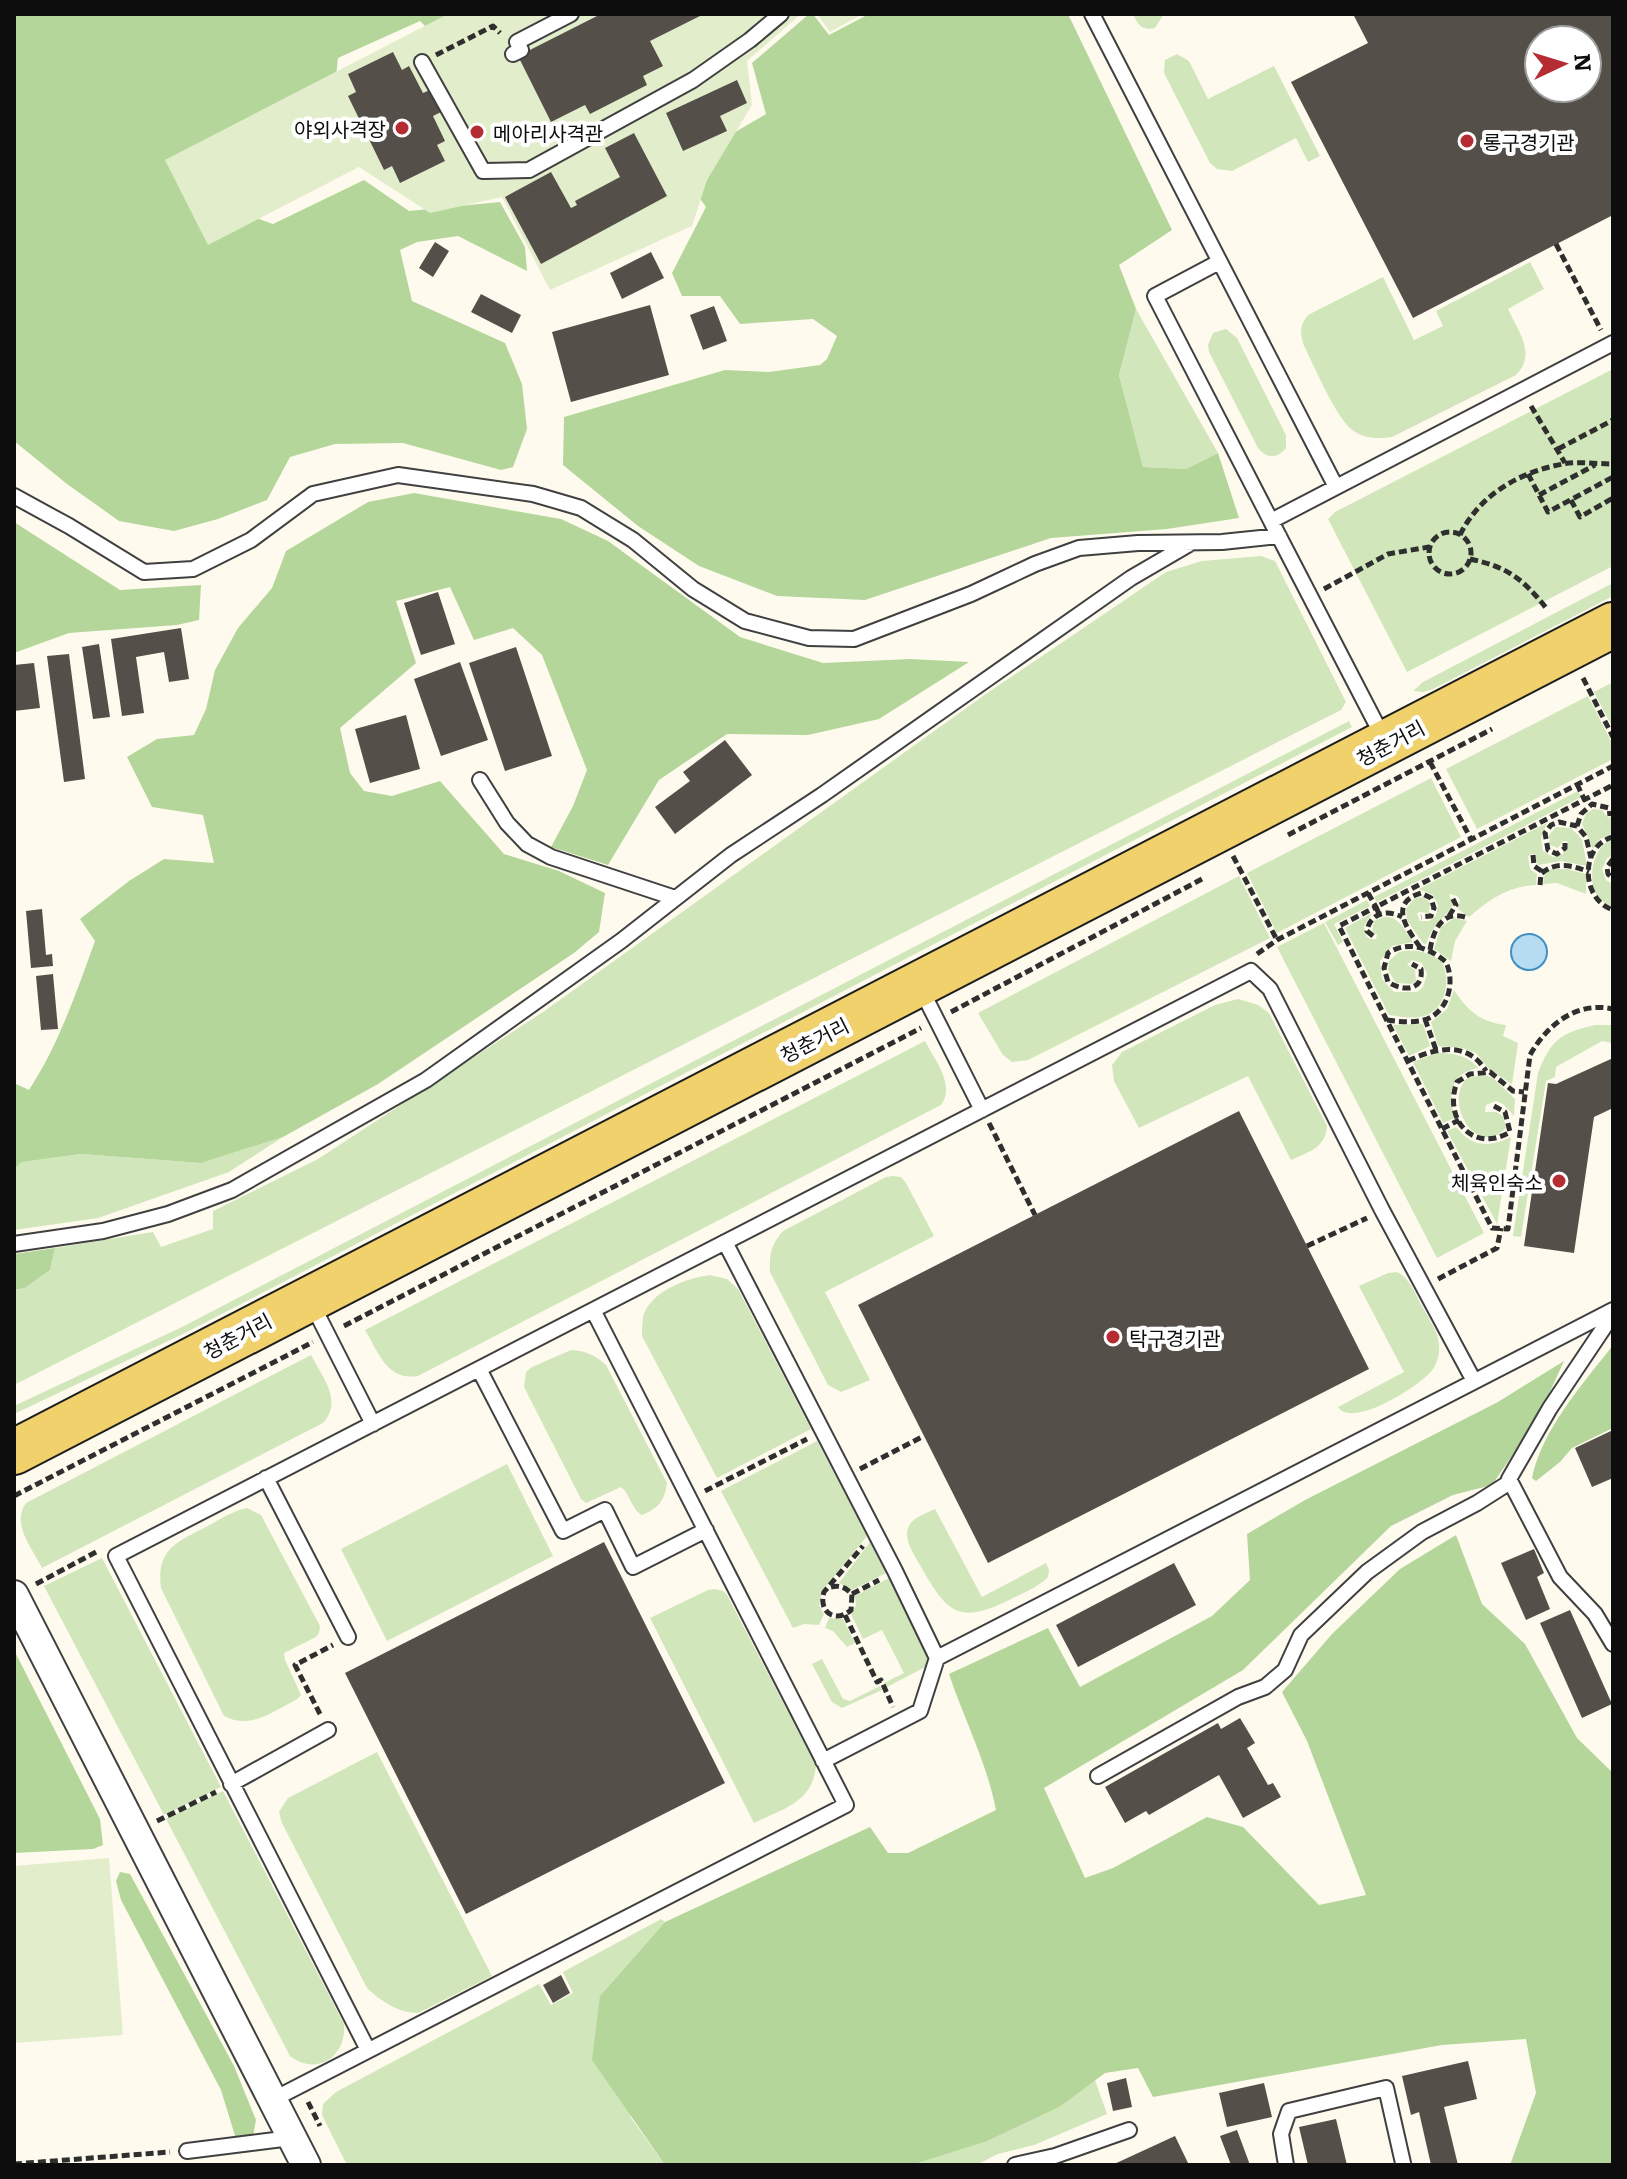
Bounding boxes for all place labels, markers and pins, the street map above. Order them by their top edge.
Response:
place label: 야외사격장 [294,113,386,143]
place label: 메아리사격관 [493,117,603,147]
marker: 야외사격장 [393,119,411,137]
marker: 메아리사격관 [468,123,486,141]
place label: 롱구경기관 [1483,126,1575,156]
marker: 롱구경기관 [1458,132,1476,150]
place label: 체육인숙소 [1451,1166,1543,1196]
marker: 체육인숙소 [1550,1172,1568,1190]
place label: 탁구경기관 [1129,1322,1221,1352]
marker: 탁구경기관 [1104,1328,1122,1346]

